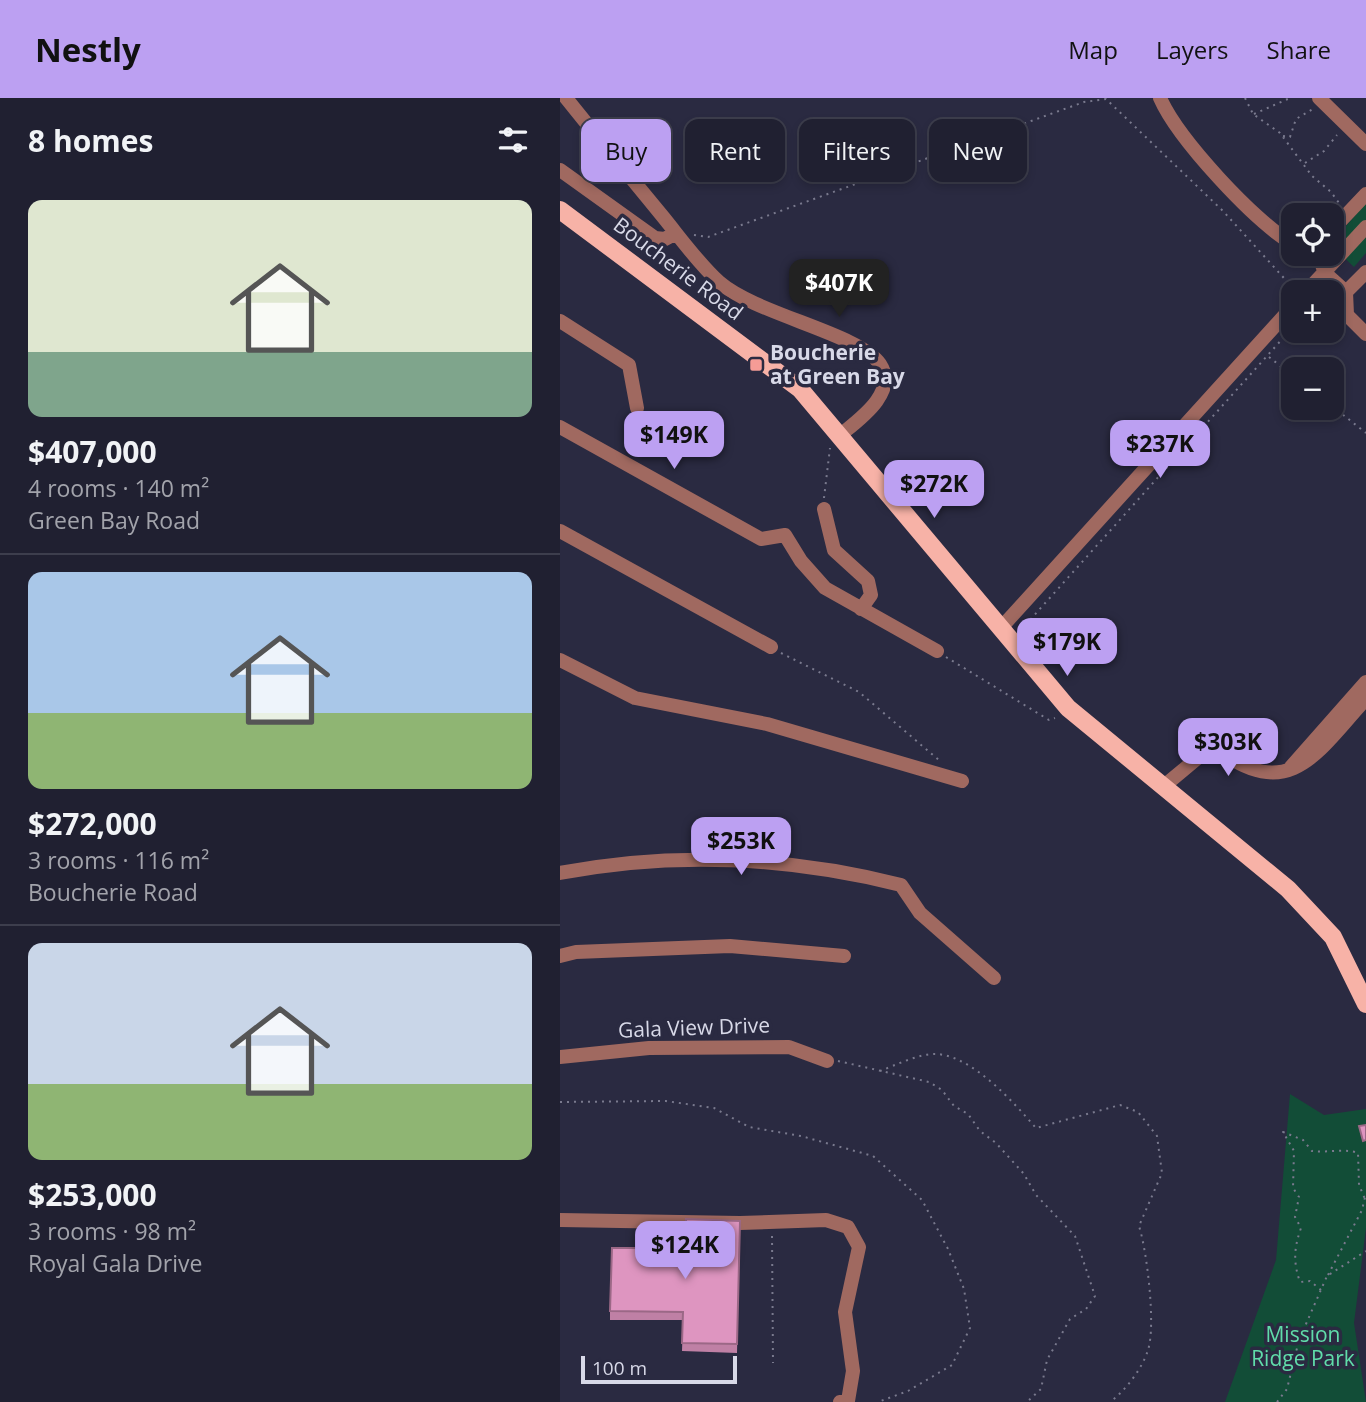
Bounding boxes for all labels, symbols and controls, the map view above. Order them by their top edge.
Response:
text: Nestly [35,27,141,72]
text: Map [1068,33,1118,66]
text: Layers [1156,33,1229,66]
text: Share [1267,33,1331,66]
chip: Buy [581,119,671,182]
chip: Rent [685,119,785,182]
chip: Filters [799,119,915,182]
chip: New [929,119,1027,182]
text: 8 homes [28,120,153,161]
icon: filters [494,121,532,159]
map controls [1281,203,1344,420]
button: locate [1281,203,1344,266]
street label: Boucherie Road [608,210,749,326]
icon: home [217,245,343,371]
pin: $407K [790,260,888,319]
text: $407K [805,266,873,298]
button: + [1281,280,1344,343]
place label: Boucherie at Green Bay [770,338,905,390]
marker: Boucherie at Green Bay [748,357,764,373]
button: − [1281,357,1344,420]
pin: $149K [625,412,723,471]
text: $149K [640,418,708,450]
pin: $237K [1111,420,1209,480]
text: $237K [1126,427,1194,459]
text: $407,000 [28,431,157,472]
pin: $272K [885,460,983,520]
text: $272K [900,467,968,499]
text: 4 rooms · 140 m² [28,472,209,504]
text: Green Bay Road [28,504,200,536]
icon: home [217,617,343,743]
pin: $179K [1018,618,1116,678]
text: $179K [1033,625,1101,657]
pin: $303K [1179,718,1277,778]
text: $303K [1194,725,1262,757]
text: $272,000 [28,803,157,844]
pin: $253K [692,818,790,877]
text: $253K [707,824,775,856]
text: 3 rooms · 116 m² [28,844,209,876]
text: Boucherie Road [28,876,198,908]
icon: home [217,988,343,1114]
street label: Gala View Drive [617,1010,770,1044]
text: $253,000 [28,1174,157,1215]
text: 3 rooms · 98 m² [28,1215,196,1247]
pin: $124K [636,1222,734,1281]
text: $124K [651,1228,719,1260]
text: Royal Gala Drive [28,1247,202,1279]
park label: Mission Ridge Park [1251,1320,1355,1372]
scale bar [581,1353,737,1385]
text: 100 m [592,1355,647,1381]

